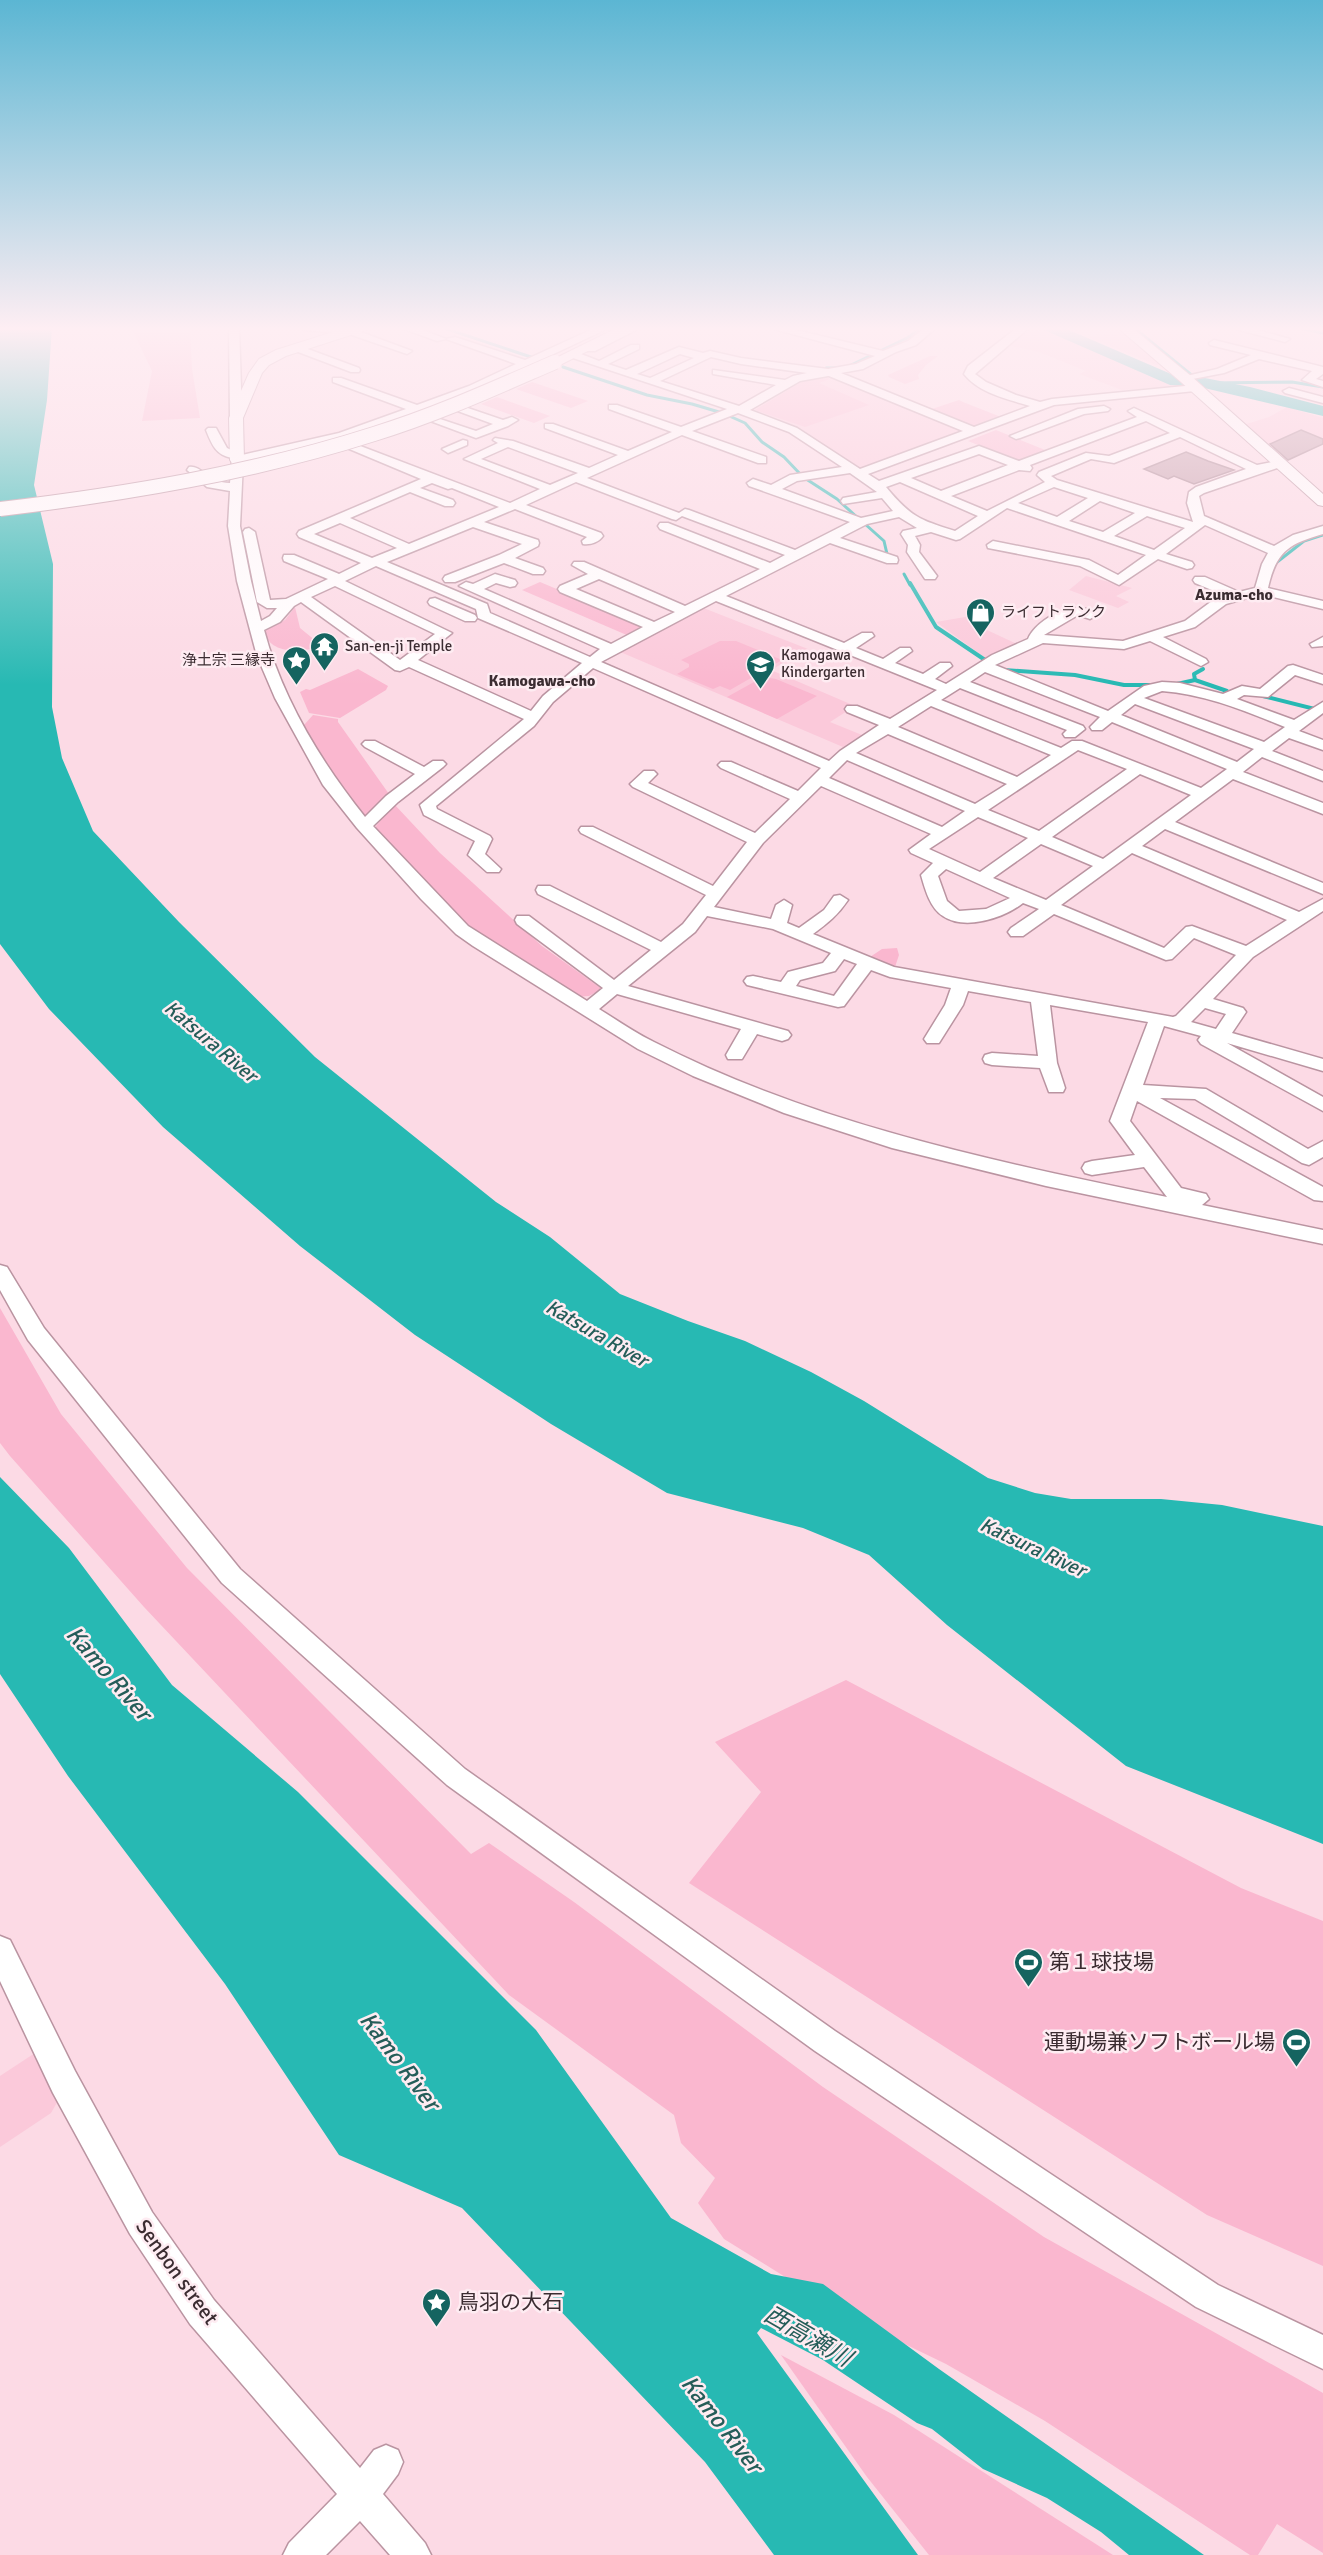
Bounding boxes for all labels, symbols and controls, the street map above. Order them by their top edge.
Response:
district label: Azuma-cho [1195,585,1273,605]
shop icon: ライフトランク [964,596,996,638]
place label: ライフトランク [1001,603,1106,621]
temple icon: San-en-ji Temple [308,630,340,672]
place label: San-en-ji Temple [345,637,452,655]
place icon: 浄土宗 三縁寺 [280,644,312,686]
place label: Kamogawa Kindergarten [781,646,865,681]
school or university icon: Kamogawa Kindergarten [744,648,776,690]
place label: 浄土宗 三縁寺 [182,651,275,669]
district label: Kamogawa-cho [489,671,595,691]
water label: Katsura River [159,995,264,1089]
water label: Katsura River [541,1294,655,1374]
water label: Katsura River [976,1512,1092,1584]
water label: Kamo River [60,1620,160,1729]
sports icon: 第１球技場 [1012,1946,1044,1988]
place label: 第１球技場 [1049,1949,1154,1975]
water label: Kamo River [353,2006,449,2119]
sports icon: 運動場兼ソフトボール場 [1280,2026,1312,2068]
place label: 運動場兼ソフトボール場 [1044,2029,1275,2055]
street label: Senbon street [130,2214,224,2330]
place icon: 鳥羽の大石 [421,2286,453,2328]
place label: 鳥羽の大石 [458,2289,563,2315]
water label: 西高瀬川 [759,2299,860,2374]
water label: Kamo River [675,2369,771,2481]

